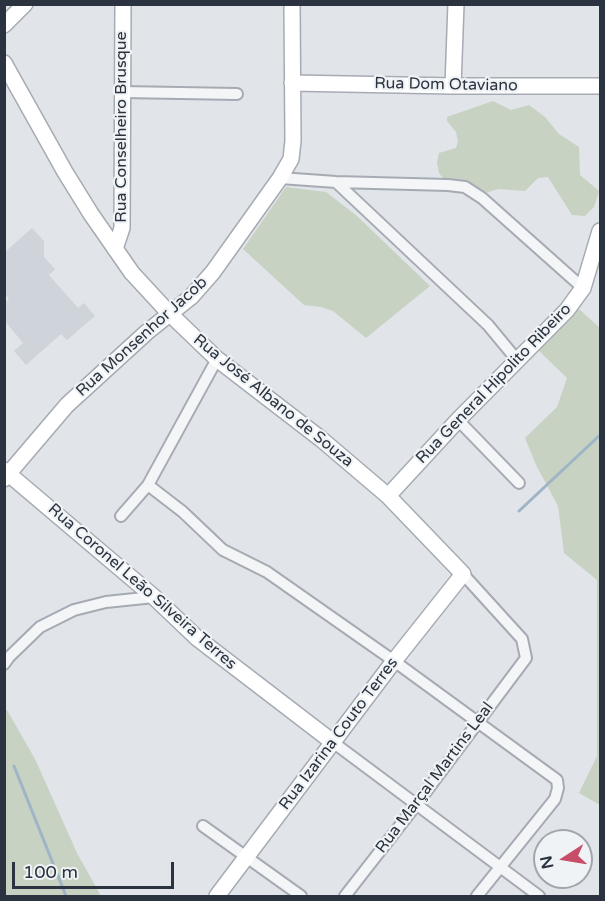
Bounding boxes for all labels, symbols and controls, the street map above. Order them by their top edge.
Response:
street label: Rua Conselheiro Brusque [112,31,132,223]
street label: Rua Dom Otaviano [374,74,518,96]
street label: Rua Monsenhor Jacob [72,273,212,401]
street label: Rua General Hipolito Ribeiro [412,300,576,468]
street label: Rua José Albano de Souza [189,330,357,472]
street label: Rua Coronel Leão Silveira Terres [44,500,240,674]
street label: Rua Izarina Couto Terres [275,654,403,814]
street label: Rua Marçal Martins Leal [372,699,498,857]
north arrow [533,829,593,889]
scale bar [15,850,177,888]
text: N [536,854,558,871]
text: 100 m [23,861,78,883]

